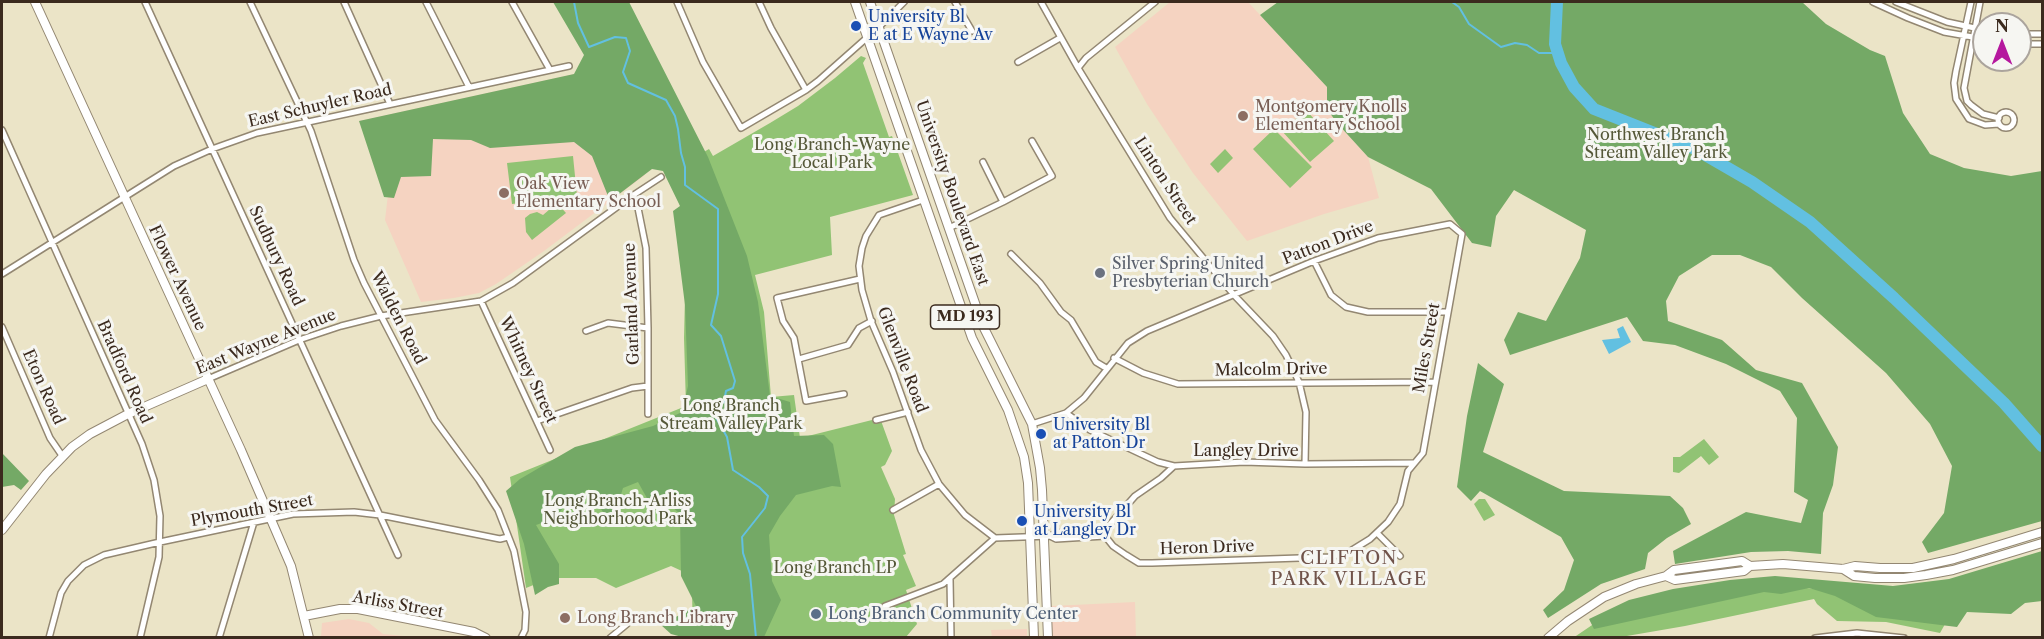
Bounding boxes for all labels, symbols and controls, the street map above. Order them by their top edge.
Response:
place label: University Bl E at E Wayne Av [868,7,993,45]
north arrow [1972,12,2032,72]
text: N [1995,16,2009,36]
marker: University Bl E at E Wayne Av [849,19,863,33]
street label: East Schuyler Road [246,80,394,132]
place label: Montgomery Knolls Elementary School [1255,97,1407,135]
street label: University Boulevard East [911,98,993,288]
marker: Montgomery Knolls Elementary School [1236,109,1250,123]
park label: Northwest Branch Stream Valley Park [1585,125,1727,163]
street label: Linton Street [1130,134,1200,228]
park label: Long Branch-Wayne Local Park [754,135,910,173]
place label: Oak View Elementary School [516,174,661,212]
marker: Oak View Elementary School [497,186,511,200]
street label: Sudbury Road [244,203,308,309]
street label: Patton Drive [1280,217,1376,269]
street label: Flower Avenue [144,222,210,334]
street label: Garland Avenue [620,243,644,365]
place label: Silver Spring United Presbyterian Church [1112,254,1269,292]
marker: Silver Spring United Presbyterian Church [1093,266,1107,280]
street label: Walden Road [366,268,430,368]
street label: Miles Street [1410,301,1444,395]
street label: Glenville Road [873,304,931,416]
street label: East Wayne Avenue [193,305,339,379]
road number: MD 193 [930,305,1000,329]
street label: Whitney Street [495,314,561,426]
street label: Bradford Road [93,317,155,427]
street label: Eton Road [18,346,68,428]
street label: Malcolm Drive [1214,359,1328,381]
park label: Long Branch Stream Valley Park [660,396,802,434]
place label: University Bl at Patton Dr [1053,415,1150,453]
marker: University Bl at Patton Dr [1034,427,1048,441]
street label: Langley Drive [1193,441,1299,461]
street label: Plymouth Street [189,491,315,531]
park label: Long Branch-Arliss Neighborhood Park [543,491,693,529]
place label: University Bl at Langley Dr [1034,502,1136,540]
marker: University Bl at Langley Dr [1015,514,1029,528]
street label: Heron Drive [1159,537,1255,559]
district label: CLIFTON PARK VILLAGE [1270,548,1428,590]
park label: Long Branch LP [774,558,896,578]
street label: Arliss Street [351,588,445,622]
place label: Long Branch Community Center [828,604,1078,624]
marker: Long Branch Community Center [809,607,823,621]
place label: Long Branch Library [577,608,735,628]
marker: Long Branch Library [558,611,572,625]

